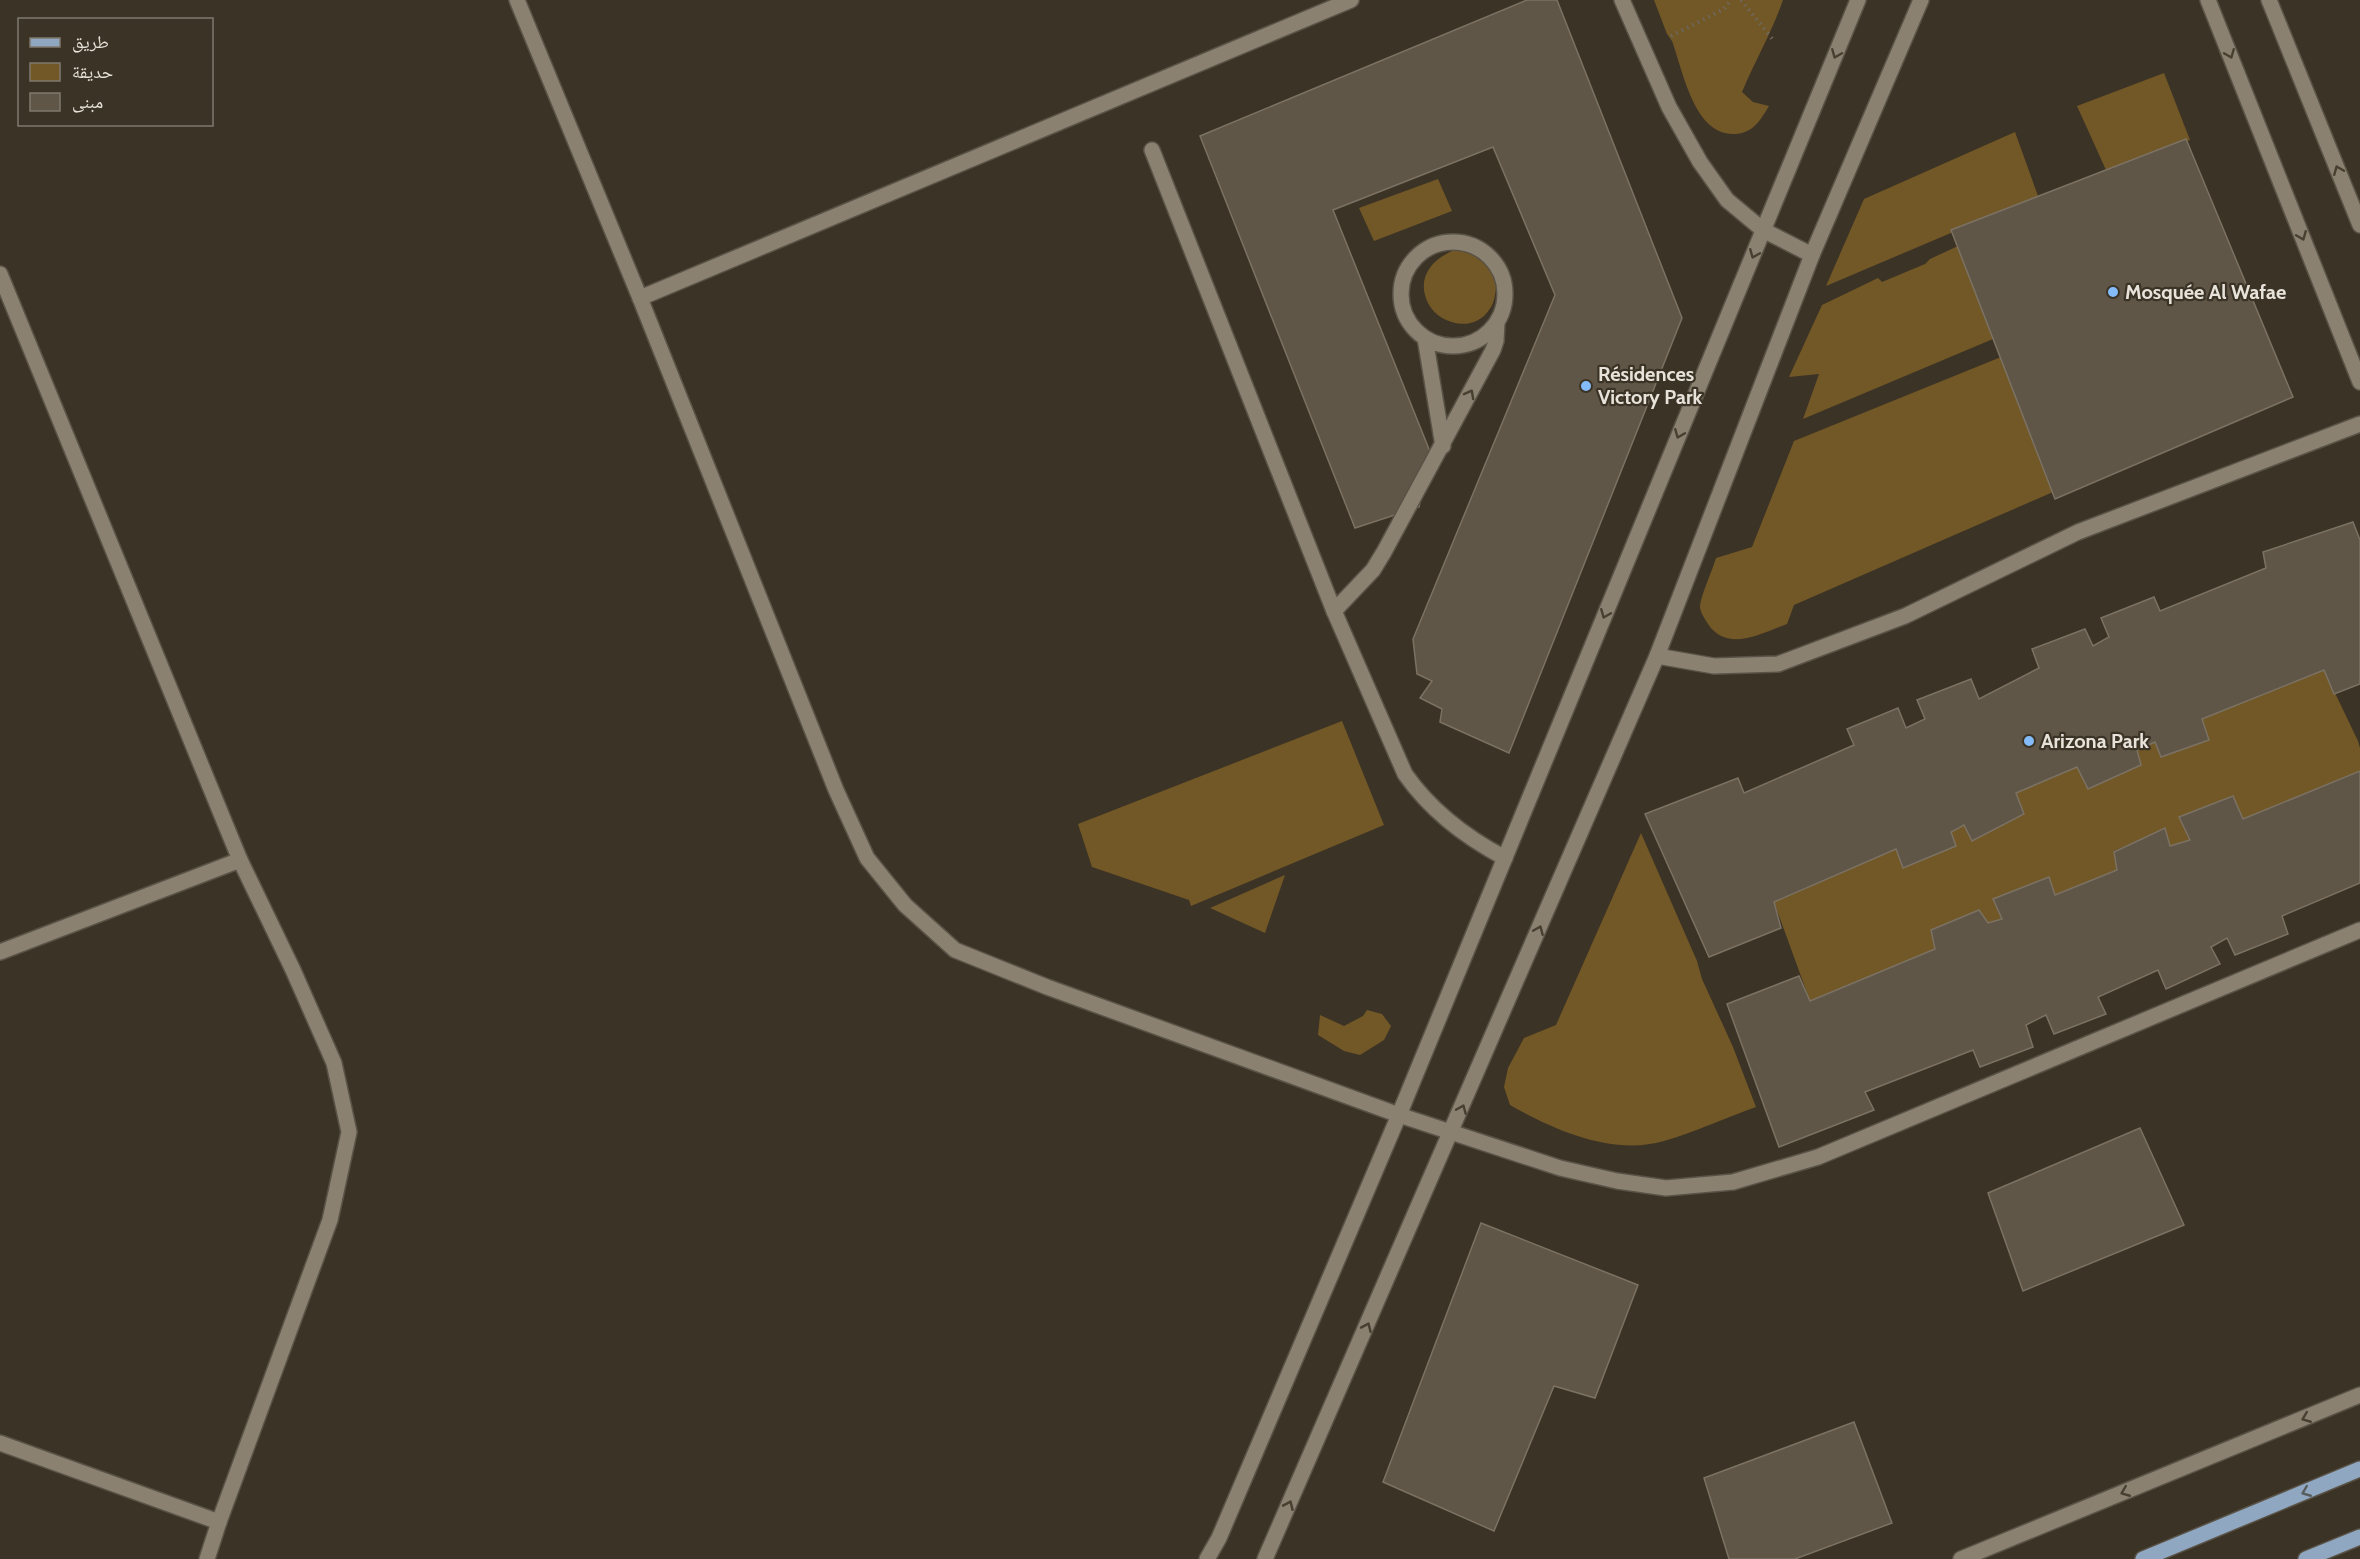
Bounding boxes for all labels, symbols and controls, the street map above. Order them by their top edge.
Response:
legend [18,18,213,126]
text: طريق [72,31,109,53]
one-way arrow [1831,48,1843,59]
one-way arrow [2223,48,2235,59]
text: حديقة [72,61,113,83]
text: مبنى [72,91,103,113]
one-way arrow [2333,166,2345,177]
one-way arrow [2295,229,2307,240]
one-way arrow [1749,248,1761,259]
place label: Mosquée Al Wafae [2125,280,2286,304]
marker: Mosquée Al Wafae [2106,285,2120,299]
place label: Résidences Victory Park [1598,362,1703,409]
marker: Résidences Victory Park [1579,379,1593,393]
one-way arrow [1463,390,1474,400]
one-way arrow [1674,428,1686,439]
one-way arrow [1600,608,1612,619]
place label: Arizona Park [2041,729,2149,753]
marker: Arizona Park [2022,734,2036,748]
one-way arrow [1532,926,1544,937]
one-way arrow [1454,1105,1466,1116]
one-way arrow [1360,1322,1372,1333]
one-way arrow [2301,1410,2312,1423]
one-way arrow [2121,1485,2132,1497]
one-way arrow [2301,1485,2312,1497]
one-way arrow [1282,1501,1294,1512]

